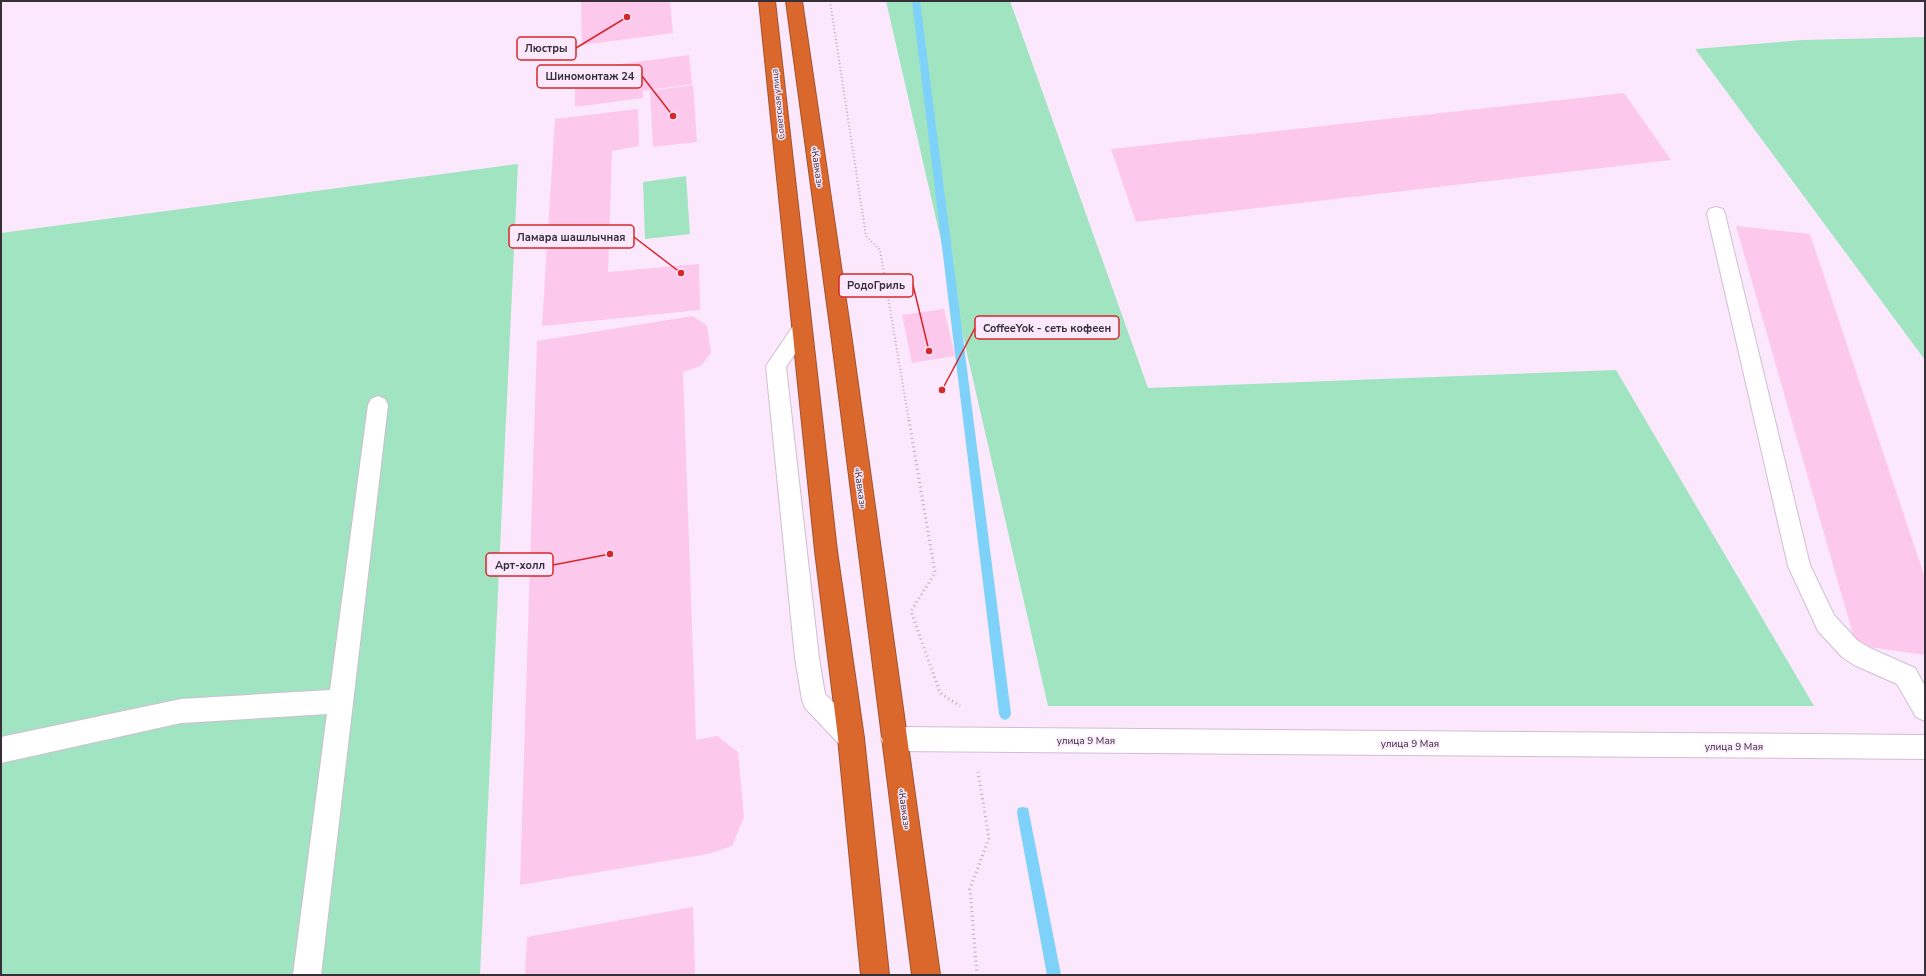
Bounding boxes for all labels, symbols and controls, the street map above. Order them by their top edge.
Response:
callout: Люстры [517,37,576,60]
text: Люстры [524,41,568,56]
callout: Шиномонтаж 24 [537,65,642,88]
street label: Советская улица [768,68,788,140]
text: Шиномонтаж 24 [546,69,635,84]
street label: «Кавказ» [807,146,827,189]
callout: Ламара шашлычная [509,225,634,248]
text: Ламара шашлычная [517,230,625,245]
callout: РодоГриль [839,274,913,297]
text: РодоГриль [847,278,905,293]
callout: CoffeeYok - сеть кофеен [975,316,1119,339]
text: CoffeeYok - сеть кофеен [983,321,1111,336]
street label: «Кавказ» [850,467,870,510]
callout: Арт-холл [486,553,553,576]
text: Арт-холл [495,558,545,573]
street label: улица 9 Мая [1057,734,1115,748]
street label: улица 9 Мая [1381,737,1439,751]
street label: улица 9 Мая [1705,740,1763,754]
street label: «Кавказ» [894,788,914,831]

